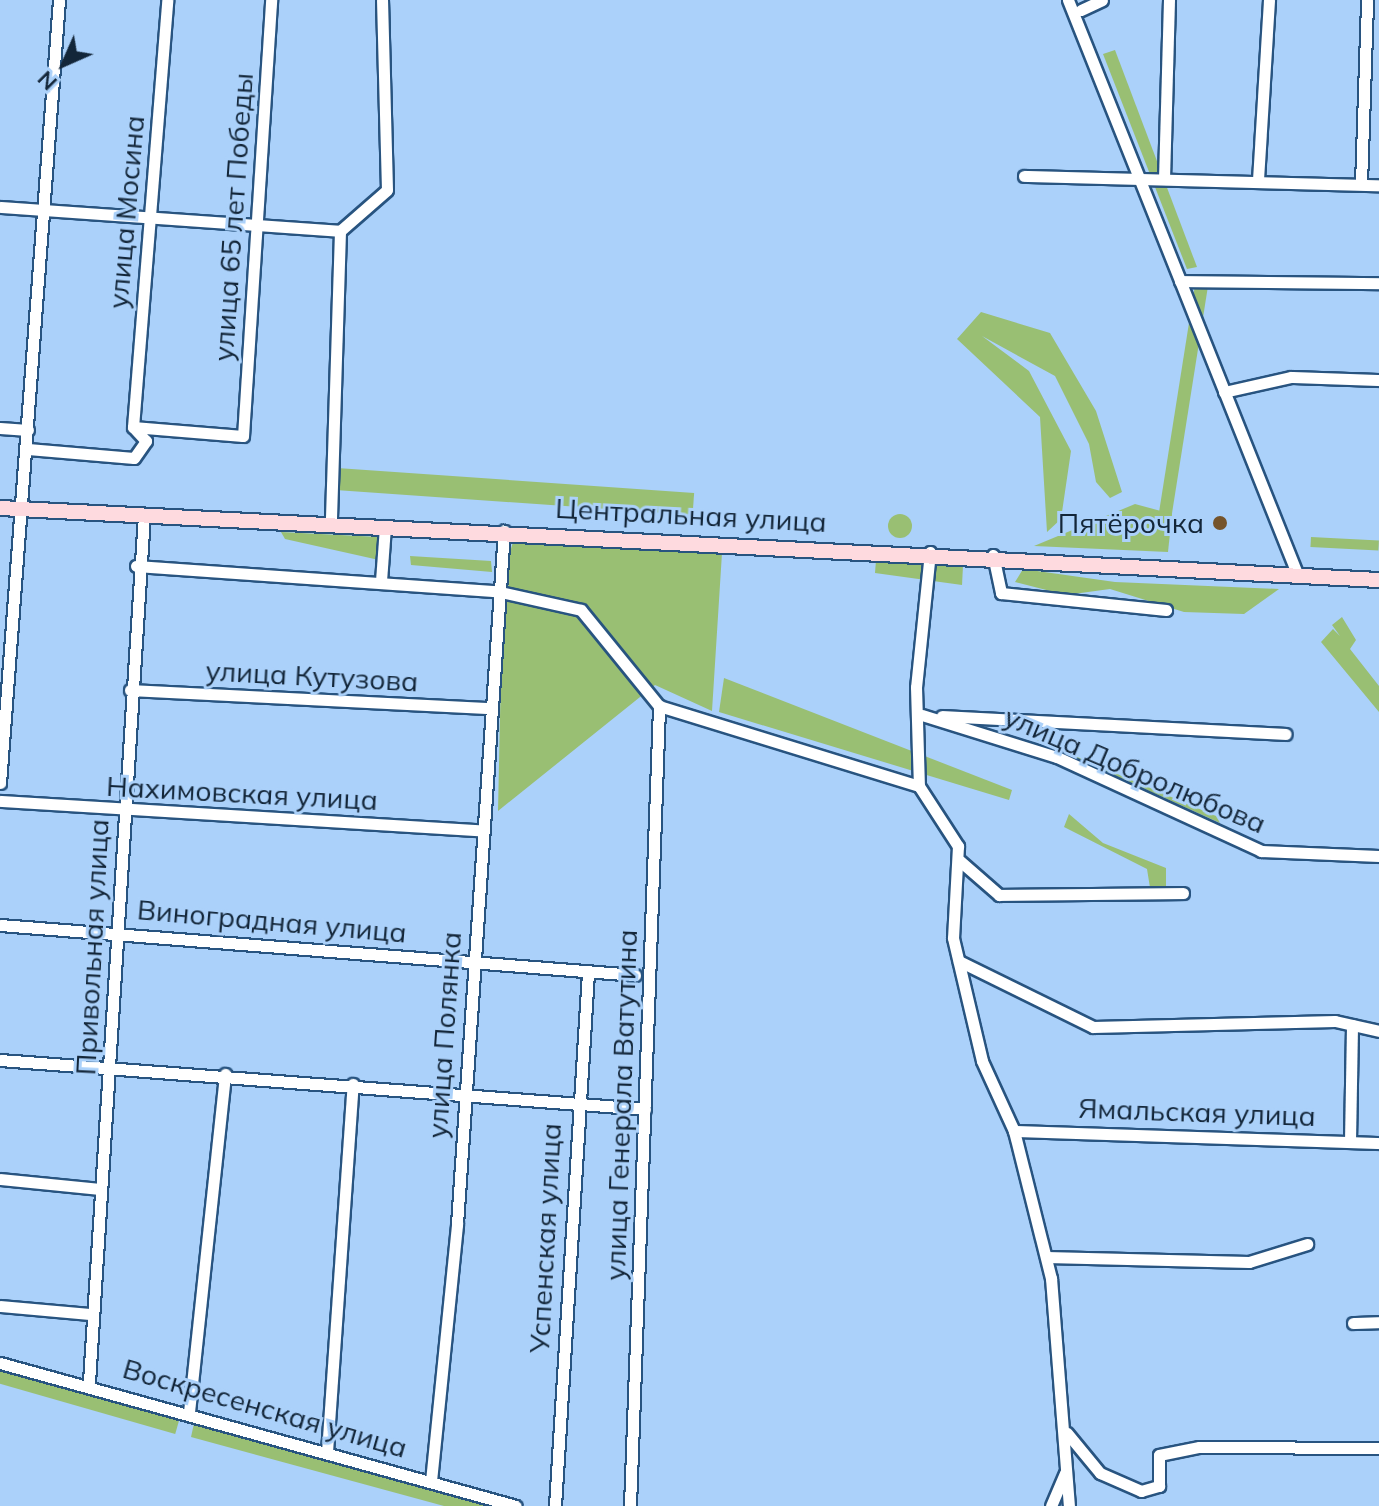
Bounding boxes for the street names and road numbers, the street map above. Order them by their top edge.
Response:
street label: улица 65 лет Победы [206,72,260,362]
street label: улица Мосина [101,114,151,310]
street label: Центральная улица [555,491,827,539]
street label: улица Кутузова [205,654,419,698]
street label: улица Добролюбова [999,700,1271,840]
street label: Нахимовская улица [105,769,379,817]
street label: Привольная улица [69,818,115,1076]
street label: Виноградная улица [136,892,408,950]
street label: улица Генерала Ватутина [598,929,644,1281]
street label: улица Полянка [420,931,468,1139]
street label: Ямальская улица [1078,1091,1316,1133]
street label: Успенская улица [522,1122,568,1354]
street label: Воскресенская улица [119,1351,411,1465]

